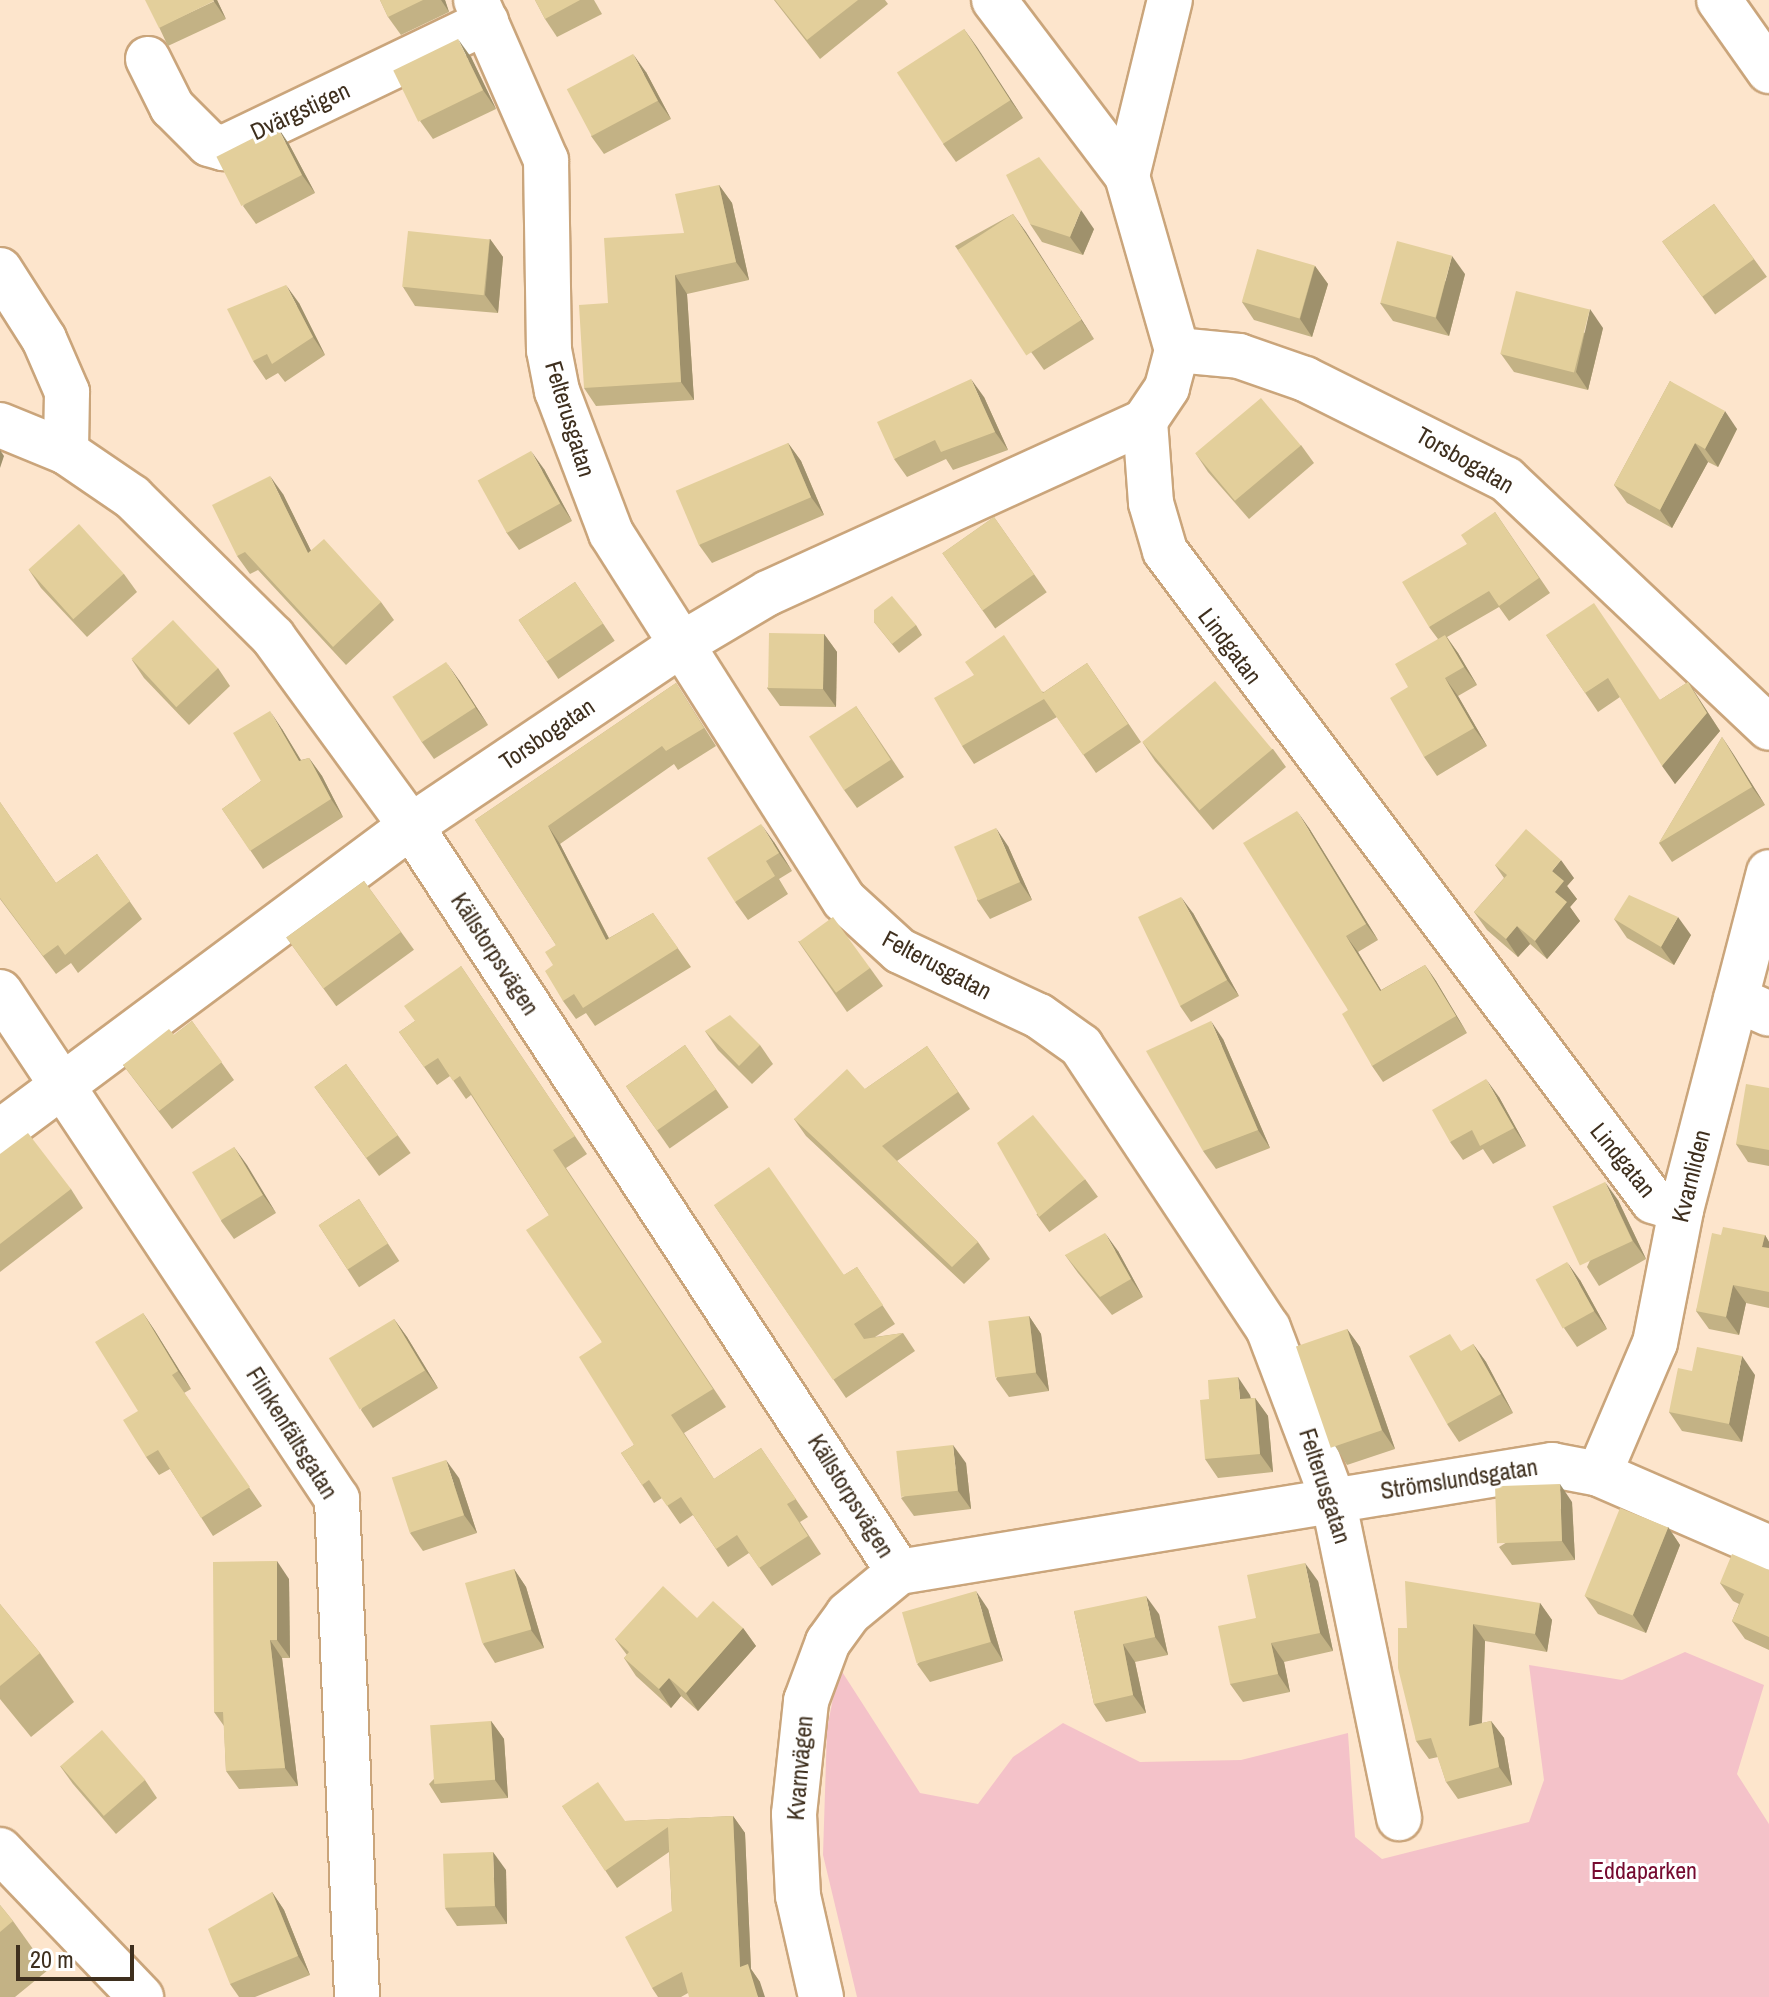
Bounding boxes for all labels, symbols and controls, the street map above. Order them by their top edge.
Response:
street label: Dvärgstigen [246,76,354,146]
street label: Felterusgatan [539,358,601,480]
street label: Torsbogatan [1411,420,1519,500]
street label: Lindgatan [1192,602,1268,690]
street label: Torsbogatan [494,692,600,776]
street label: Källstorpsvägen [445,887,545,1021]
street label: Felterusgatan [878,924,996,1006]
street label: Lindgatan [1584,1117,1662,1203]
street label: Kvarnliden [1666,1127,1716,1225]
street label: Flinkenfältsgatan [240,1362,344,1504]
street label: Felterusgatan [1293,1425,1357,1547]
street label: Källstorpsvägen [802,1429,900,1563]
street label: Strömslundsgatan [1378,1452,1540,1506]
street label: Kvarnvägen [781,1714,819,1822]
park label: Eddaparken [1591,1857,1697,1885]
scale bar [20,1929,138,1979]
text: 20 m [30,1943,74,1975]

